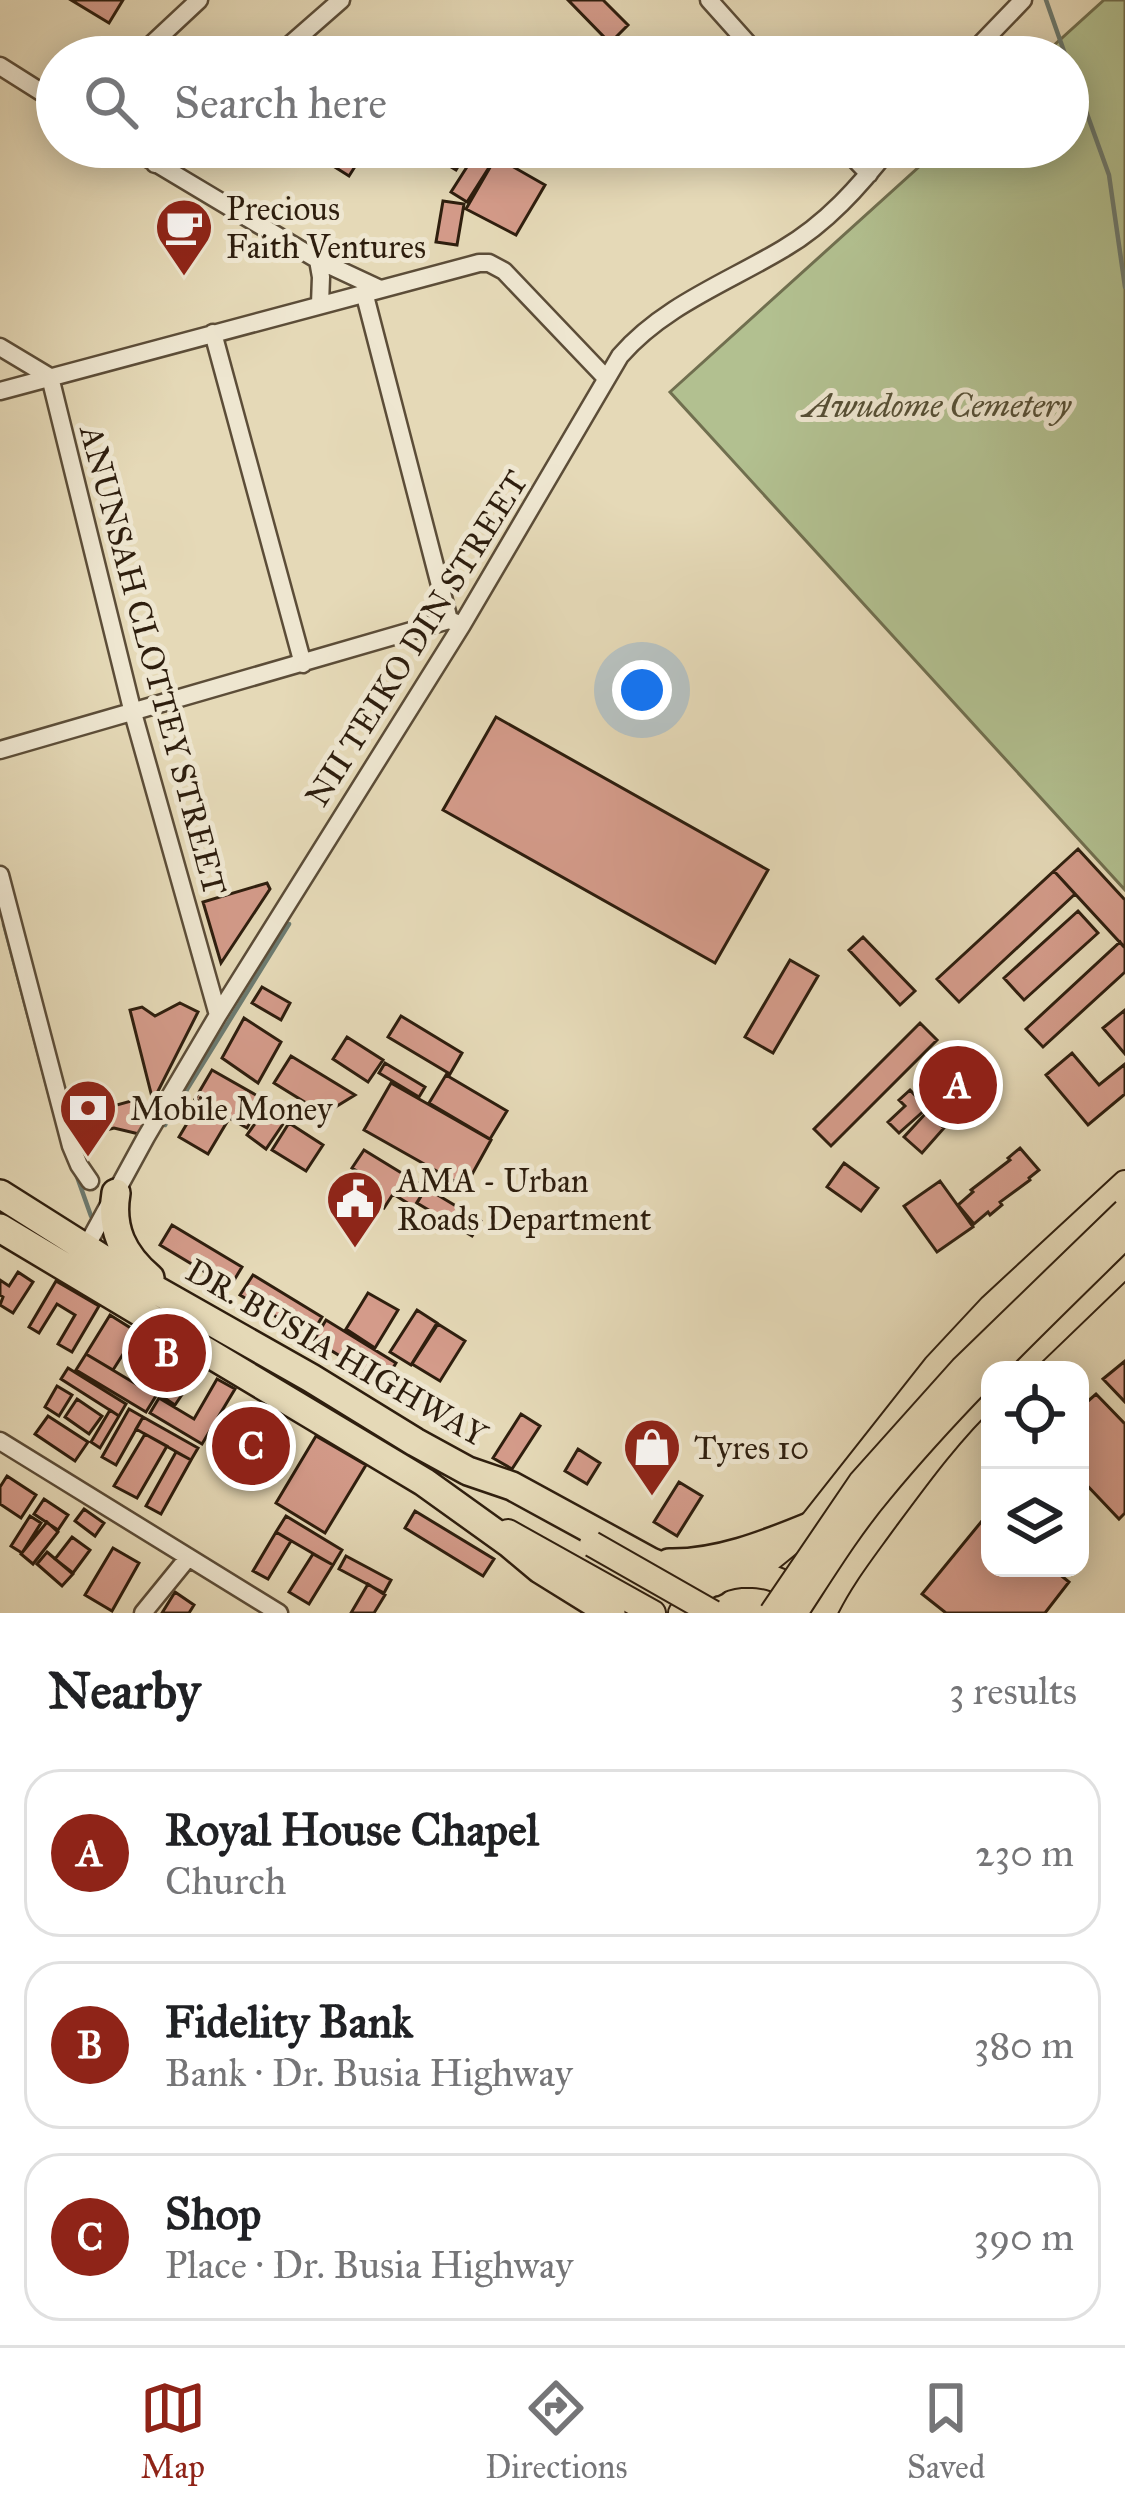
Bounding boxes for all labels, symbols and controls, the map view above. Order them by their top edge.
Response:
search box [36,36,1089,168]
icon: search [78,69,144,135]
text: Search here [174,75,387,130]
place label: Precious Faith Ventures [226,189,426,267]
cafe icon: Precious Faith Ventures [153,196,215,278]
park label: Awudome Cemetery [800,386,1073,426]
street label: ANUNSAH CLOTTEY STREET [70,419,235,900]
street label: NII TEIKO DIN STREET [297,463,537,814]
your location [612,660,672,720]
pin: A [919,1040,997,1130]
bank icon: Mobile Money [57,1077,119,1159]
place label: Mobile Money [130,1089,333,1129]
place label: AMA - Urban Roads Department [395,1161,652,1239]
public building icon: AMA - Urban Roads Department [324,1168,386,1250]
street label: DR. BUSIA HIGHWAY [179,1250,495,1456]
pin: B [128,1308,206,1398]
map controls [981,1361,1089,1577]
button: locate [981,1361,1089,1469]
pin: C [212,1401,290,1491]
shop icon: Tyres 10 [621,1416,683,1498]
place label: Tyres 10 [694,1428,809,1468]
button: layers [981,1469,1089,1577]
text: Nearby [48,1660,200,1722]
text: 3 results [949,1667,1077,1715]
text: Royal House Chapel [165,1802,539,1857]
text: A [77,1829,103,1877]
text: 230 m [975,1829,1074,1877]
text: Church [165,1857,286,1905]
text: Fidelity Bank [165,1994,413,2049]
text: B [77,2021,103,2069]
text: 380 m [974,2021,1074,2069]
text: Bank · Dr. Busia Highway [165,2049,573,2097]
text: Shop [165,2186,261,2241]
text: C [77,2213,103,2261]
text: 390 m [974,2213,1074,2261]
text: Place · Dr. Busia Highway [165,2241,573,2289]
tab: Map [140,2375,206,2487]
tab: Directions [485,2375,627,2487]
tab: Saved [907,2375,985,2487]

